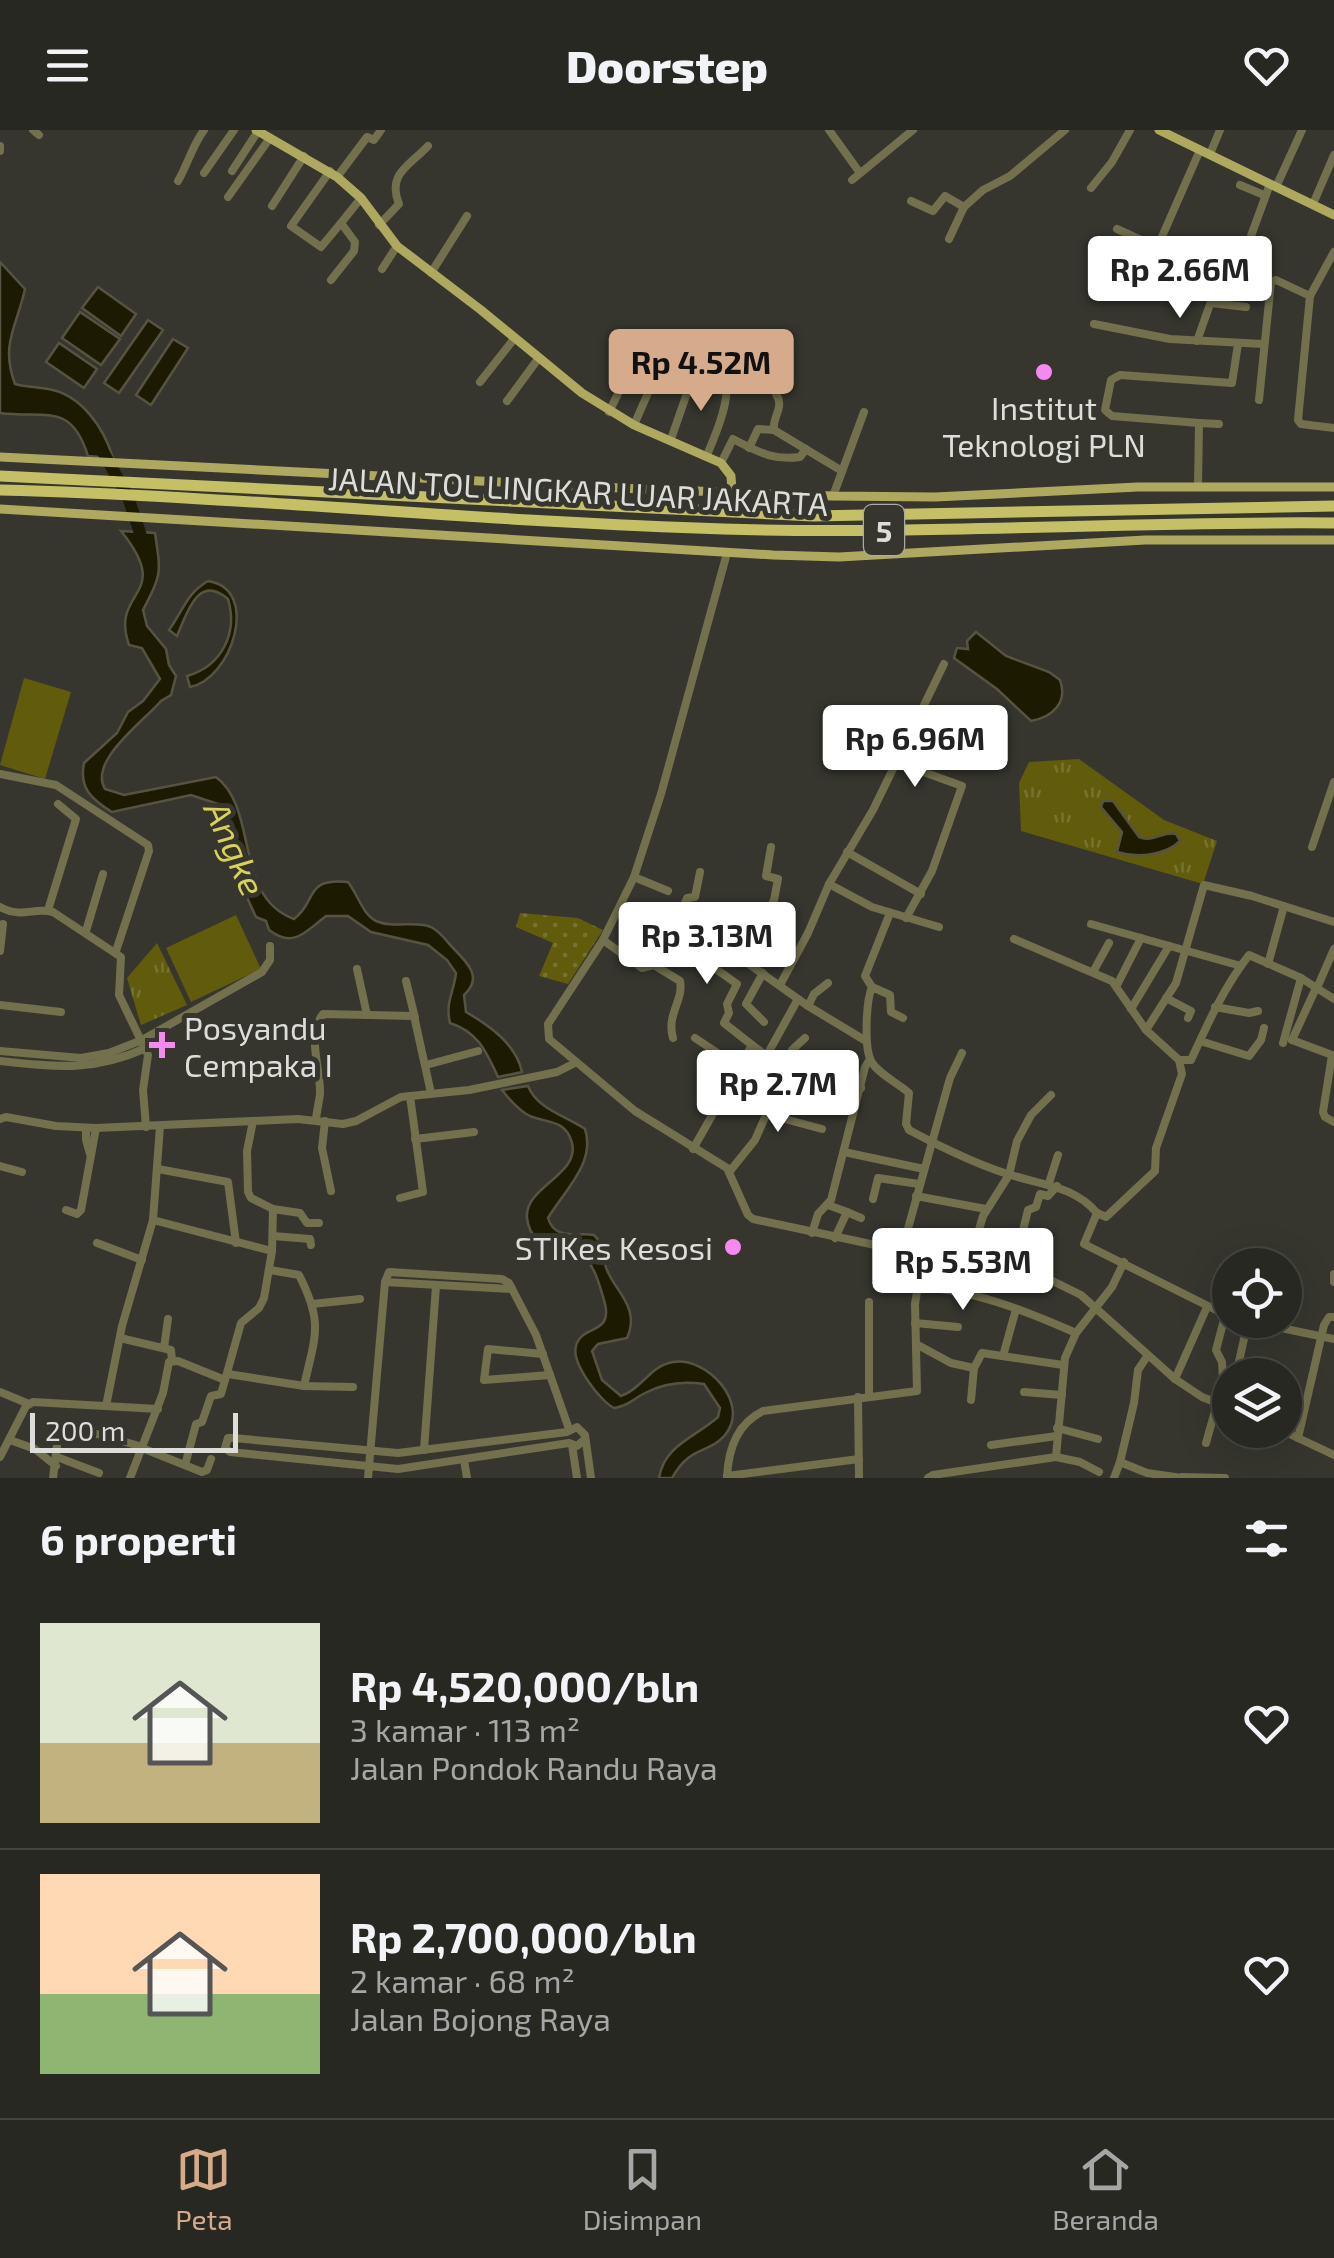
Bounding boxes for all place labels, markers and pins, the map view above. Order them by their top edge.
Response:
pin: Rp 2.66M [1077,236,1283,321]
pin: Rp 4.52M [598,329,804,414]
marker: Institut Teknologi PLN [1033,361,1055,383]
place label: Institut Teknologi PLN [942,388,1146,463]
pin: Rp 6.96M [812,705,1018,790]
pin: Rp 3.13M [604,902,810,987]
place label: Posyandu Cempaka I [184,1008,333,1083]
marker: Posyandu Cempaka I [149,1032,175,1058]
pin: Rp 2.7M [686,1050,870,1135]
place label: STIKes Kesosi [515,1228,713,1266]
pin: Rp 5.53M [860,1228,1066,1313]
marker: STIKes Kesosi [722,1236,744,1258]

